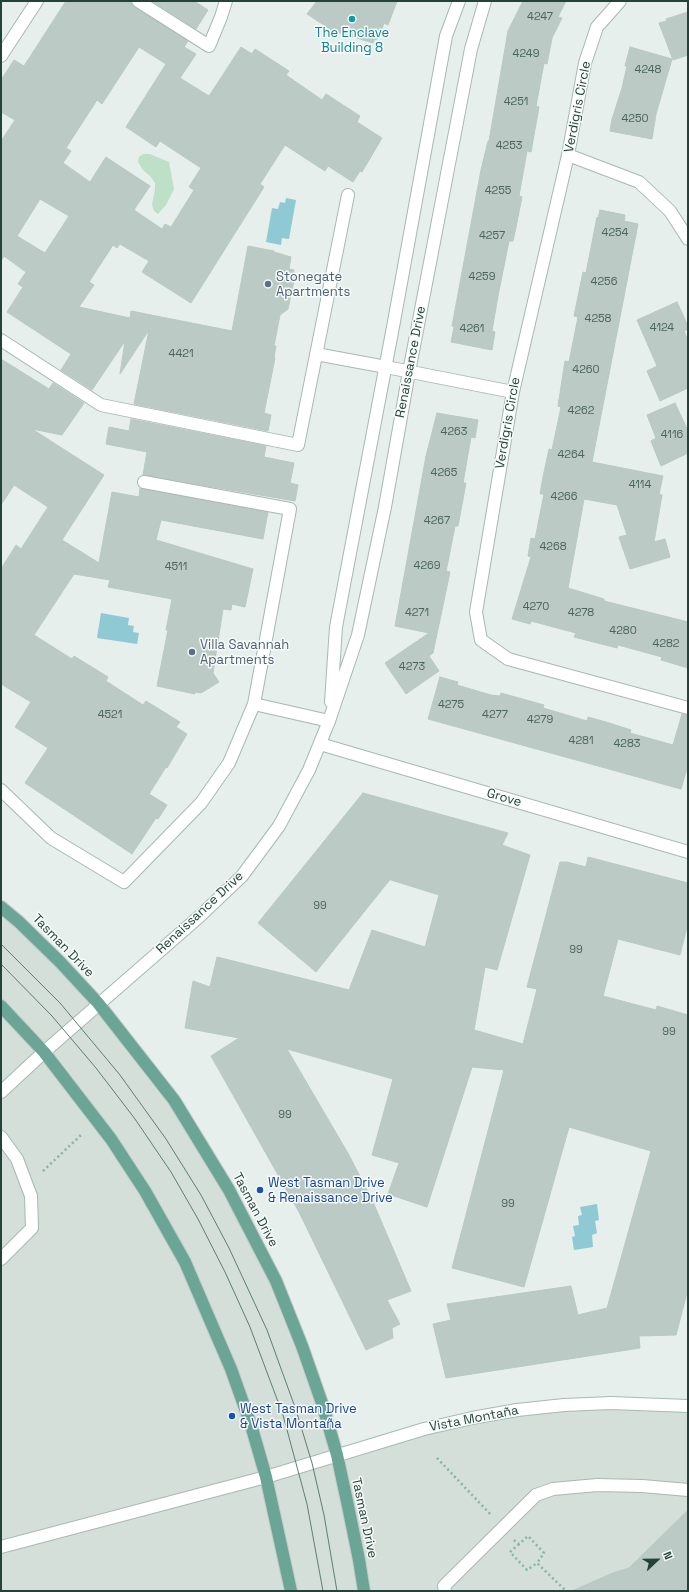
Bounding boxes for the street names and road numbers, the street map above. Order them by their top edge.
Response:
street label: Verdigris Circle [561,60,595,154]
street label: Renaissance Drive [393,305,429,419]
street label: Verdigris Circle [492,376,524,470]
street label: Grove [485,786,523,810]
street label: Renaissance Drive [153,869,247,957]
street label: Tasman Drive [29,911,97,981]
street label: Tasman Drive [229,1170,281,1250]
street label: Vista Montaña [428,1403,520,1435]
street label: Tasman Drive [348,1476,380,1560]

